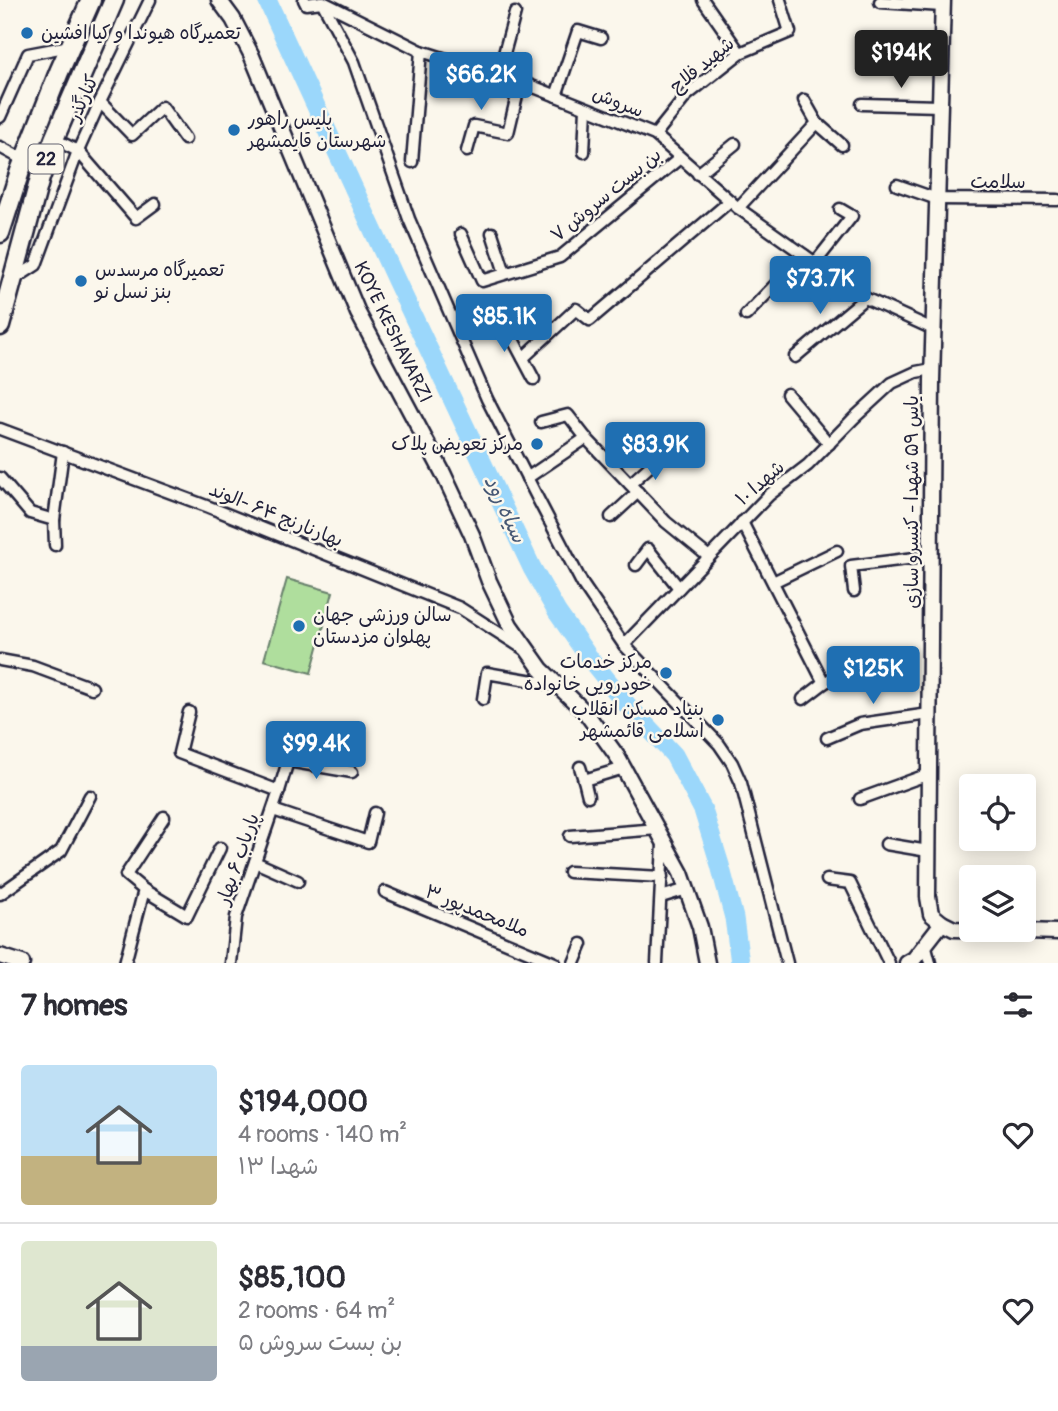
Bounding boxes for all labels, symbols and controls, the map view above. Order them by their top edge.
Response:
place label: تعمیرگاه هیوندا و کیا افشین [41,21,241,45]
marker: تعمیرگاه هیوندا و کیا افشین [19,25,35,41]
pin: $194K [852,31,950,90]
street label: شهید فلاح [665,32,739,98]
text: $194K [871,38,931,67]
pin: $66.2K [424,52,538,112]
text: $66.2K [445,60,517,89]
street label: کنارگذر [61,71,104,127]
street label: سروش [589,81,647,123]
place label: پلیس راهور شهرستان قایمشهر [246,107,386,153]
marker: پلیس راهور شهرستان قایمشهر [226,122,242,138]
street label: بن بست سروش ۷ [546,143,666,247]
road number: 22 [28,144,64,174]
street label: سلامت [970,170,1026,194]
pin: $73.7K [763,256,877,316]
street label: KOYE KESHAVARZI [348,257,438,407]
place label: تعمیرگاه مرسدس بنز نسل نو [93,258,225,304]
text: $73.7K [786,264,854,293]
marker: تعمیرگاه مرسدس بنز نسل نو [73,273,89,289]
pin: $85.1K [447,294,561,354]
text: $85.1K [472,302,536,331]
street label: یاس ۵۹ شهدا - کنسرو سازی [900,395,924,609]
pin: $83.9K [598,422,712,482]
text: $83.9K [621,430,689,459]
place label: مرکز تعویض پلاک [391,432,523,456]
marker: مرکز تعویض پلاک [529,436,545,452]
street label: شهدا ۱۰ [731,455,789,511]
water label: سیاه رود [478,471,533,548]
street label: بهارنارنج ۶۴ -الوند [206,477,346,553]
place label: سالن ورزشی جهان پهلوان مزدستان [313,603,452,649]
marker: سالن ورزشی جهان پهلوان مزدستان [291,618,307,634]
pin: $125K [824,646,922,706]
place label: مرکز خدمات خودرویی خانواده [524,650,652,696]
text: $125K [843,654,903,683]
marker: مرکز خدمات خودرویی خانواده [658,665,674,681]
place label: بنیاد مسکن انقلاب اسلامی قائمشهر [571,697,704,743]
marker: بنیاد مسکن انقلاب اسلامی قائمشهر [710,712,726,728]
pin: $99.4K [259,722,373,781]
text: $99.4K [282,729,350,758]
map controls [959,774,1036,942]
button: locate [959,774,1036,851]
street label: پاریاب ۶ بهار [210,810,265,910]
button: layers [959,865,1036,942]
street label: ملامحمدپور ۳ [421,879,533,943]
icon: filters [999,986,1037,1024]
text: 7 homes [21,987,128,1024]
text: $194,000 [238,1083,368,1120]
icon: home [77,1093,161,1177]
icon: heart [999,1116,1037,1154]
text: 4 rooms · 140 m² [238,1120,407,1149]
text: شهدا ۱۳ [238,1152,319,1181]
text: $85,100 [238,1259,346,1296]
icon: home [77,1269,161,1353]
icon: heart [999,1292,1037,1330]
text: 2 rooms · 64 m² [238,1296,395,1325]
text: بن بست سروش ۵ [238,1328,402,1357]

